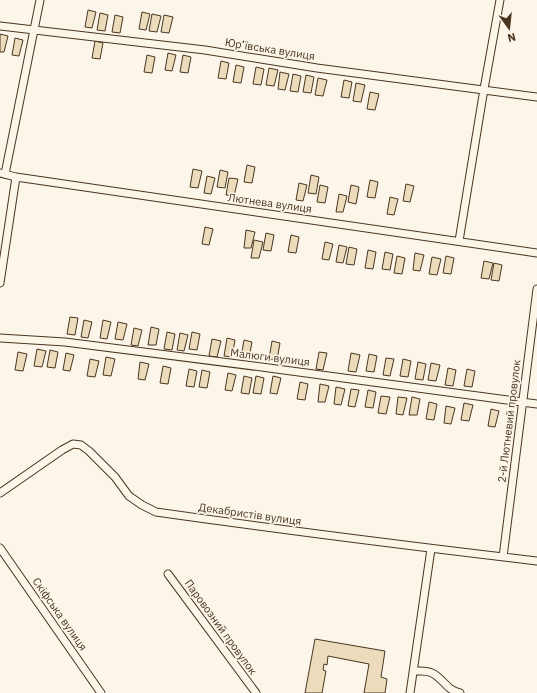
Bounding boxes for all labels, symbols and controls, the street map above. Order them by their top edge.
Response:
north arrow [489,8,529,48]
text: N [506,30,517,45]
street label: Юр’ївська вулиця [224,35,316,63]
street label: Лютнева вулиця [227,190,313,216]
street label: Малюги вулиця [229,345,311,369]
street label: 2-й Лютневий провулок [494,359,524,483]
street label: Декабристів вулиця [198,500,302,528]
street label: Скіфська вулиця [30,575,90,653]
street label: Паровозний провулок [182,577,260,677]

